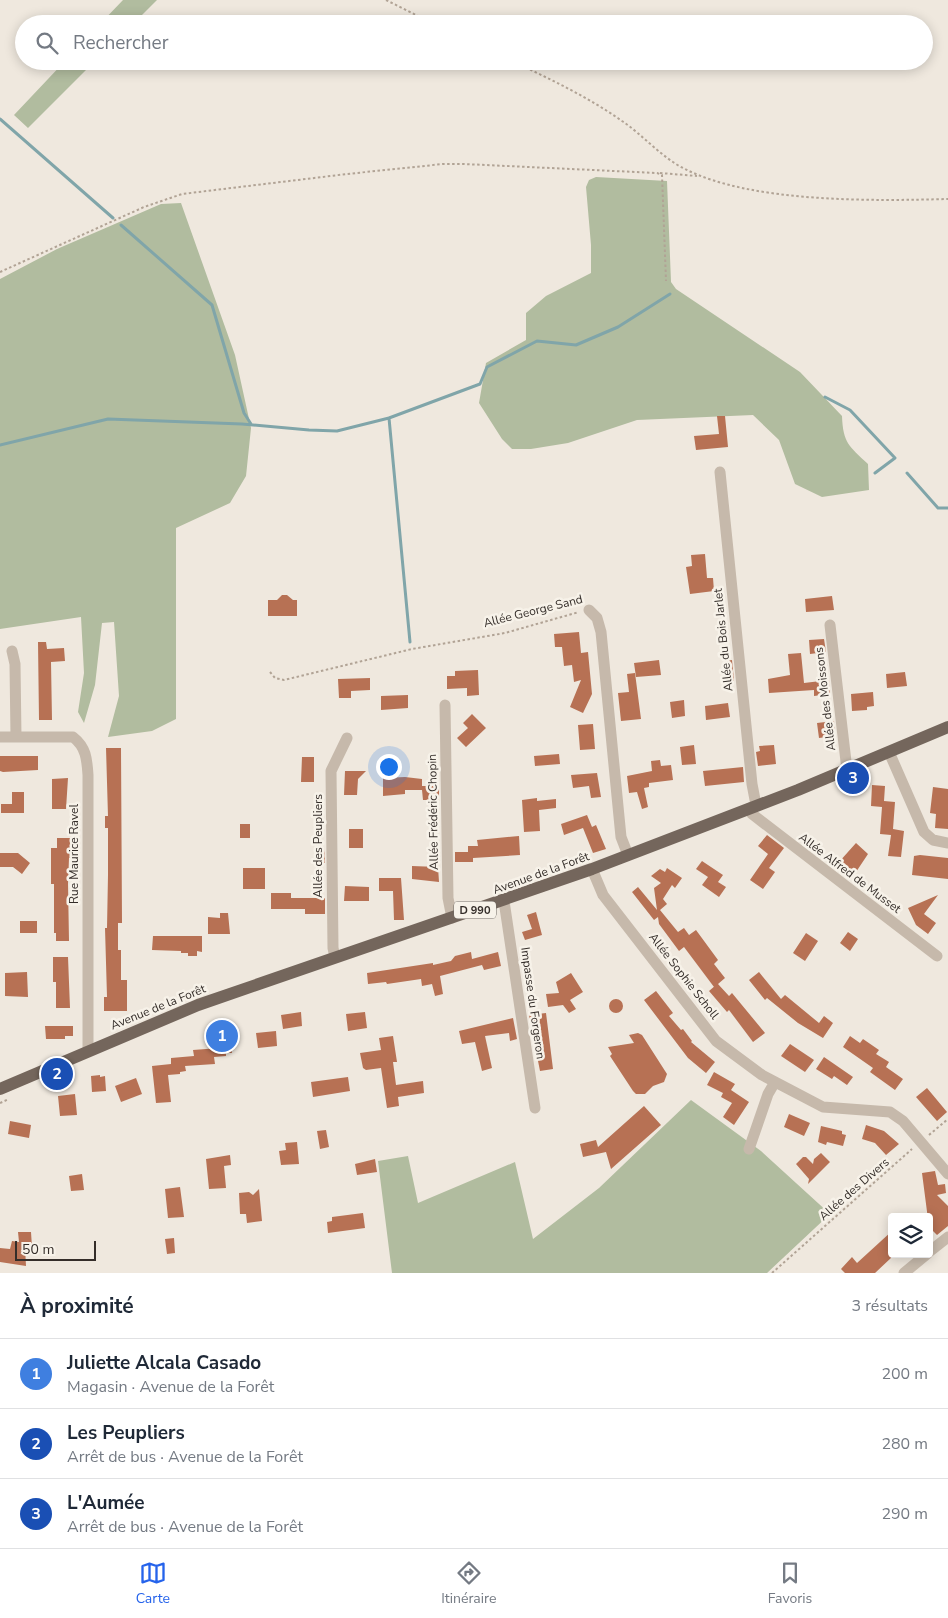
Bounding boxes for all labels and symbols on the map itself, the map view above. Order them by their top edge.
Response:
street label: Allée du Bois Jarlet [710,587,736,692]
street label: Allée George Sand [482,591,584,631]
street label: Allée des Moissons [811,646,839,752]
your location [376,754,402,780]
street label: Allée Frédéric Chopin [424,754,442,870]
pin: 3 [837,759,869,797]
street label: Allée des Peupliers [310,794,326,898]
street label: Rue Maurice Ravel [66,804,82,904]
street label: Allée Alfred de Musset [796,829,905,917]
street label: Avenue de la Forêt [491,848,592,898]
road number: D 990 [454,902,496,918]
street label: Allée Sophie Scholl [645,930,723,1023]
street label: Impasse du Forgeron [517,946,549,1060]
street label: Avenue de la Forêt [108,980,209,1033]
pin: 1 [206,1017,238,1055]
pin: 2 [41,1055,73,1093]
street label: Allée des Divers [816,1154,893,1224]
scale bar [15,1238,96,1261]

